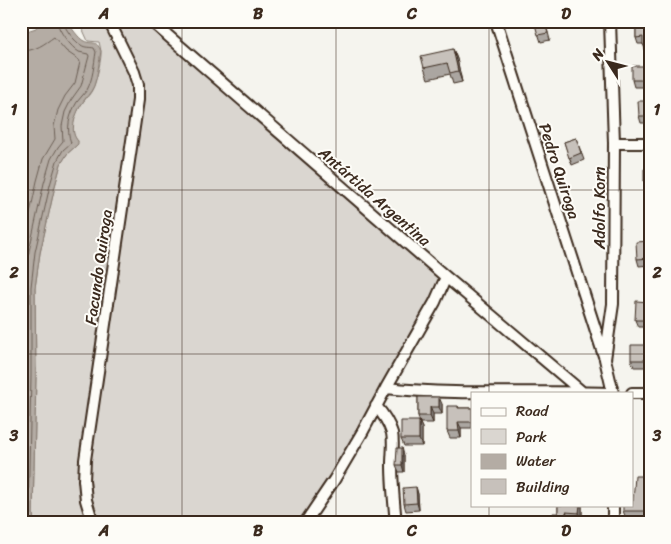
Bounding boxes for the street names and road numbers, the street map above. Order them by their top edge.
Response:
street label: Pedro Quiroga [530,119,589,223]
street label: Antártida Argentina [311,138,438,254]
street label: Adolfo Korn [585,166,614,250]
street label: Facundo Quiroga [76,207,121,327]

